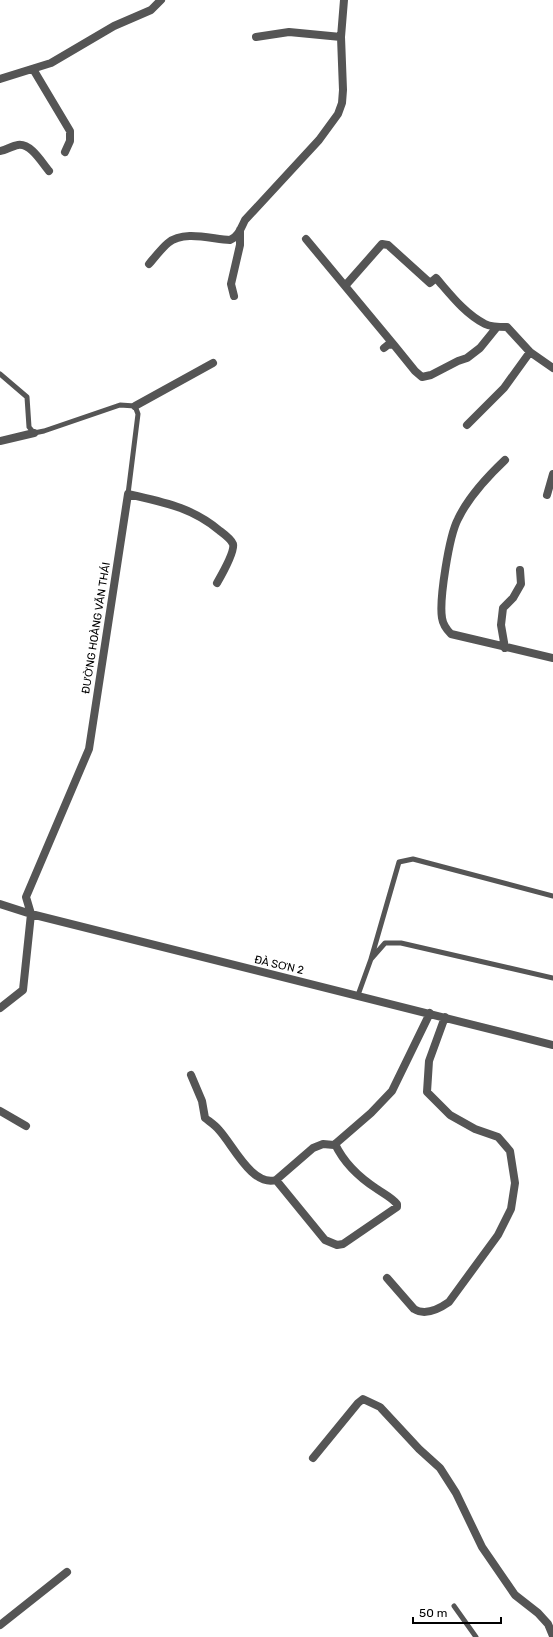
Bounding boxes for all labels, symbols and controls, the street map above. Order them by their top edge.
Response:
street label: ĐƯỜNG HOÀNG VĂN THÁI [79,561,113,695]
street label: ĐÀ SƠN 2 [253,953,305,977]
scale bar [413,1599,501,1625]
text: 50 m [419,1606,447,1620]

